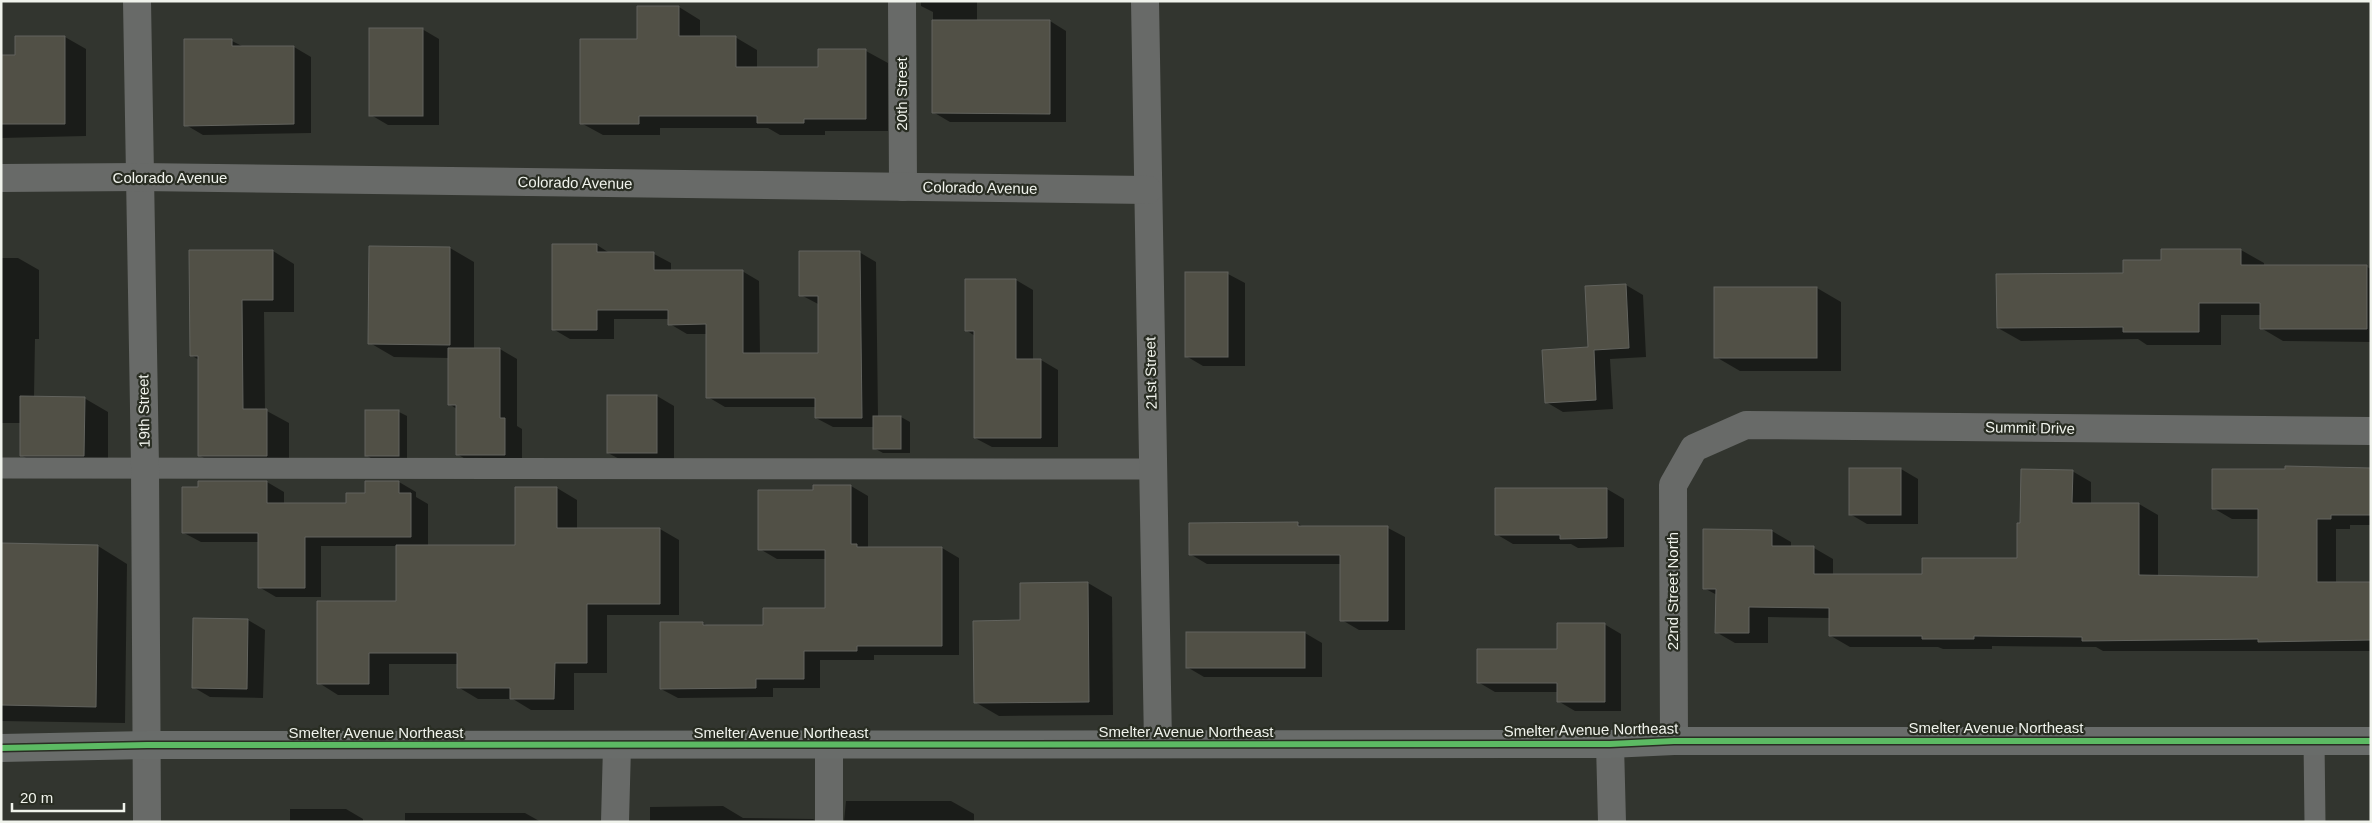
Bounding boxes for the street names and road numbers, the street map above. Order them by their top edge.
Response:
street label: 20th Street [893,56,910,131]
street label: Colorado Avenue [113,169,227,186]
street label: Colorado Avenue [517,173,633,192]
street label: Colorado Avenue [922,178,1038,197]
street label: 21st Street [1141,336,1160,409]
street label: 19th Street [134,373,153,448]
street label: Summit Drive [1985,418,2075,437]
street label: 22nd Street North [1664,532,1681,650]
street label: Smelter Avenue Northeast [1503,719,1679,740]
street label: Smelter Avenue Northeast [1909,719,2084,736]
street label: Smelter Avenue Northeast [1099,723,1274,740]
street label: Smelter Avenue Northeast [289,724,464,741]
street label: Smelter Avenue Northeast [694,724,869,741]

